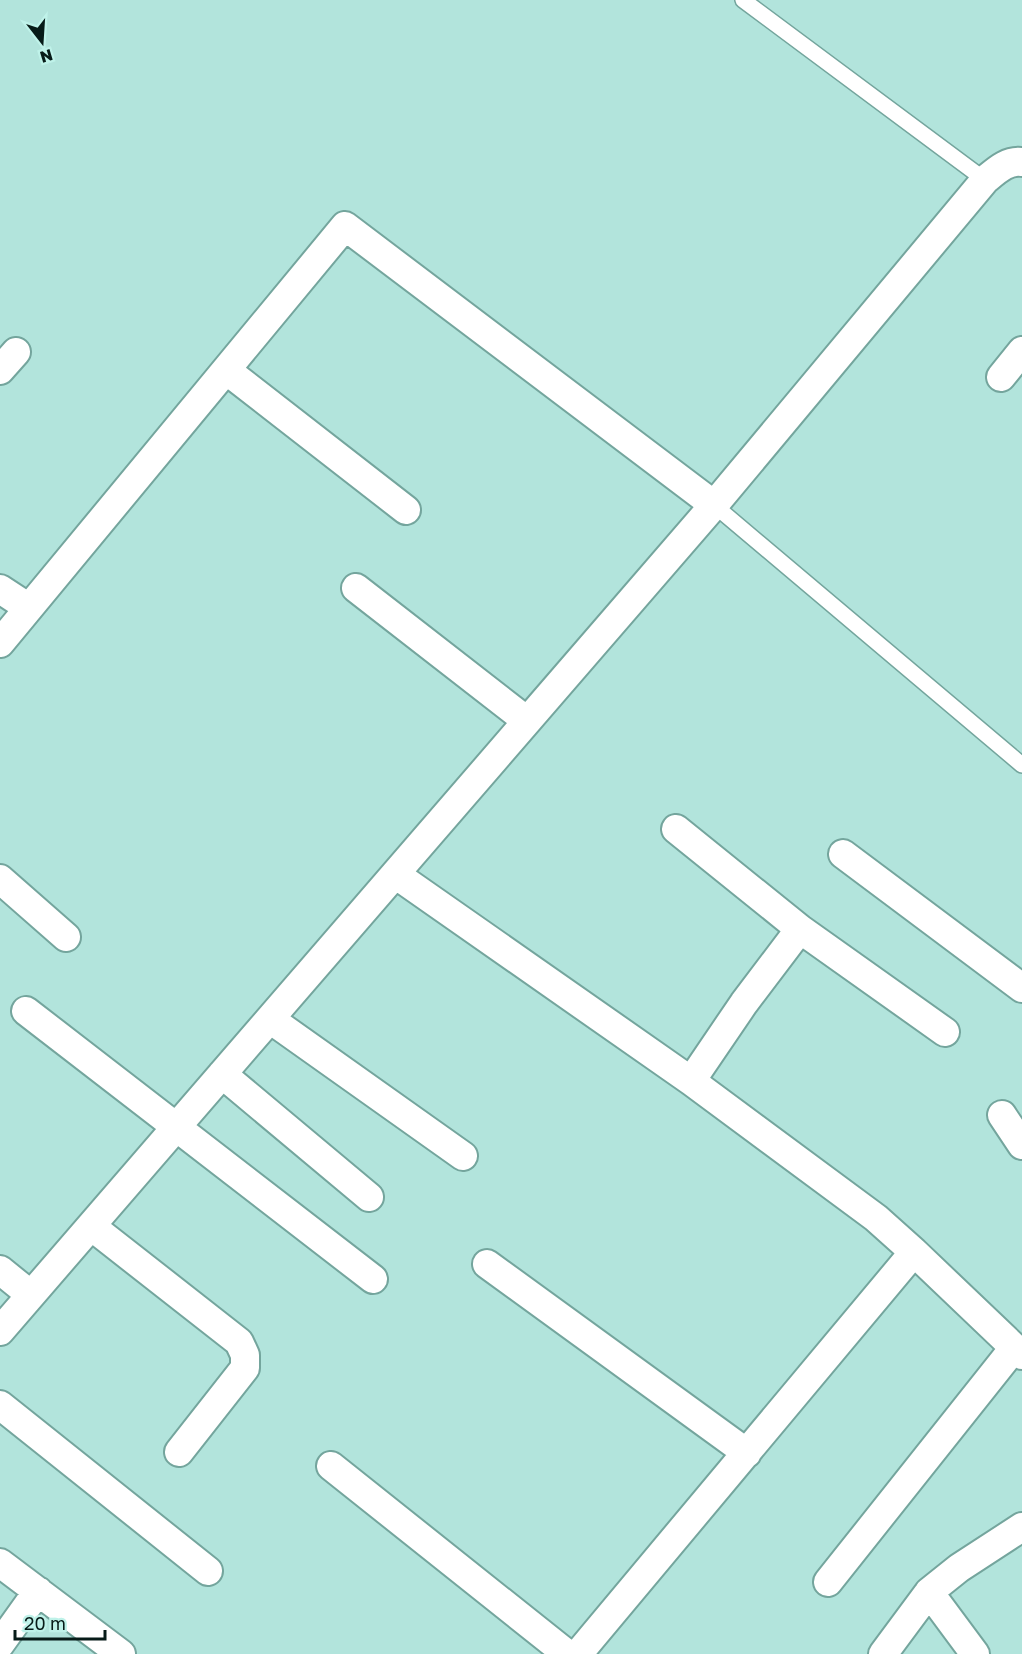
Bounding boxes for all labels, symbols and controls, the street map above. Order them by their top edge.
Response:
north arrow [12,12,72,72]
text: N [38,45,55,68]
scale bar [15,1603,105,1641]
text: 20 m [24,1612,66,1634]

